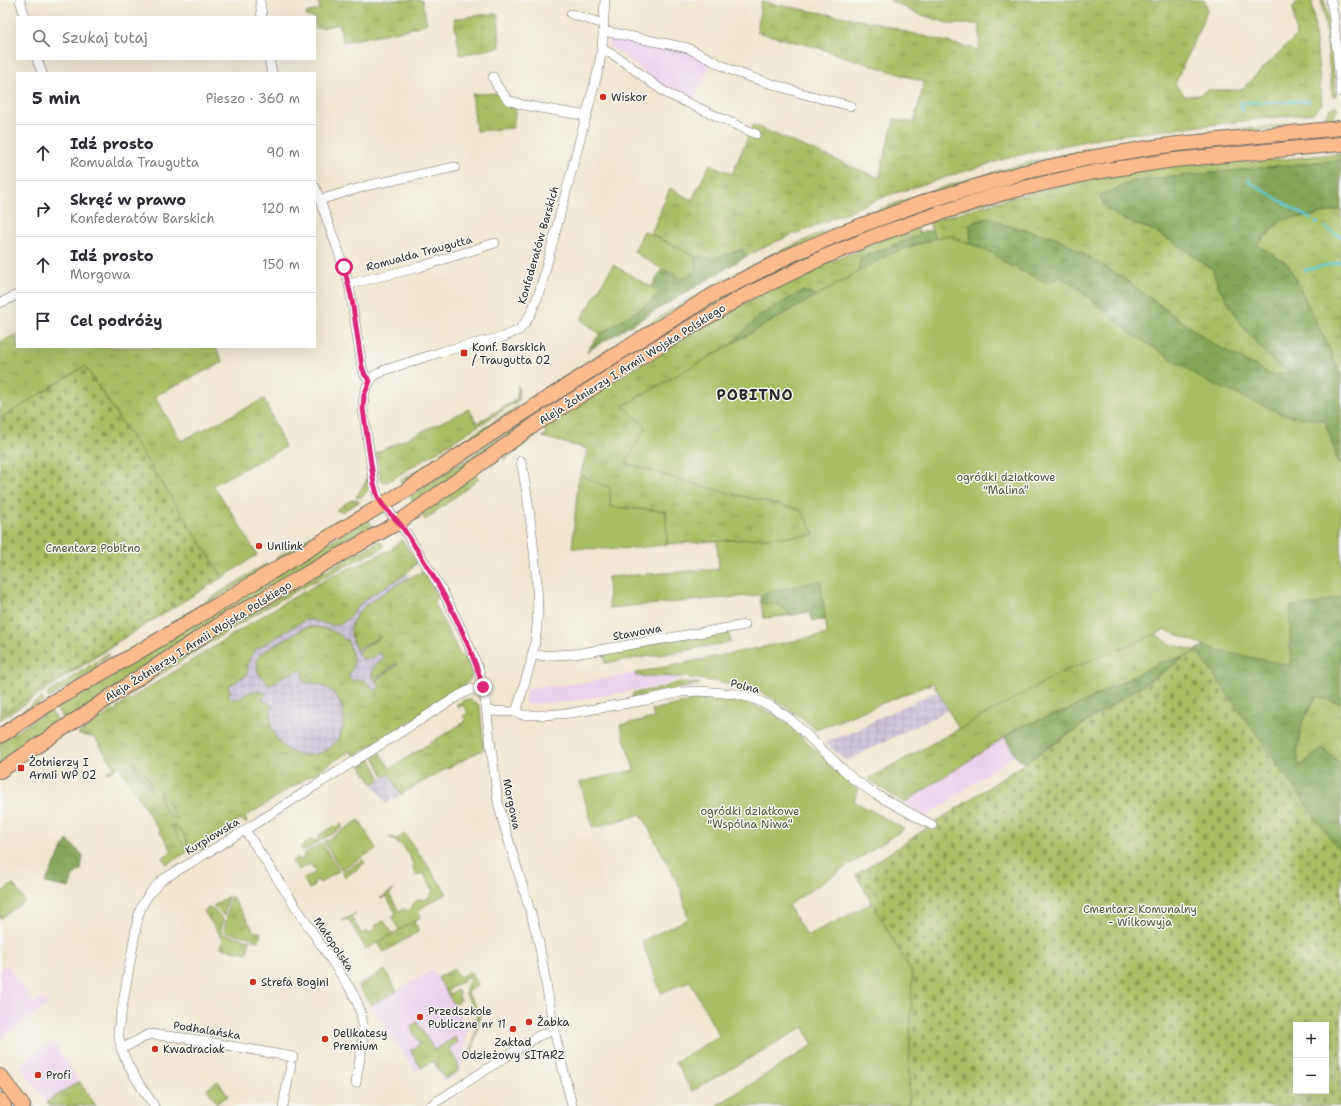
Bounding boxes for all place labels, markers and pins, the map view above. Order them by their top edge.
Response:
place label: Wiskor [611,90,647,105]
marker: Wiskor [598,92,608,102]
place label: Konf. Barskich / Traugutta 02 [472,340,550,368]
marker: Konf. Barskich / Traugutta 02 [459,348,469,358]
place label: Unilink [267,539,303,554]
marker: Unilink [254,541,264,551]
place label: Żołnierzy I Armii WP 02 [29,755,97,783]
marker: Żołnierzy I Armii WP 02 [16,763,26,773]
place label: Strefa Bogini [261,975,329,990]
marker: Strefa Bogini [248,977,258,987]
place label: Przedszkole Publiczne nr 11 [428,1004,506,1032]
marker: Przedszkole Publiczne nr 11 [415,1012,425,1022]
place label: Żabka [537,1015,570,1030]
marker: Żabka [524,1017,534,1027]
marker: Zakład Odzieżowy SITARZ [508,1024,518,1034]
place label: Delikatesy Premium [333,1026,387,1054]
marker: Delikatesy Premium [320,1034,330,1044]
place label: Zakład Odzieżowy SITARZ [462,1035,565,1063]
place label: Kwadraciak [163,1042,225,1057]
marker: Kwadraciak [150,1044,160,1054]
place label: Profi [46,1068,71,1083]
marker: Profi [33,1070,43,1080]

